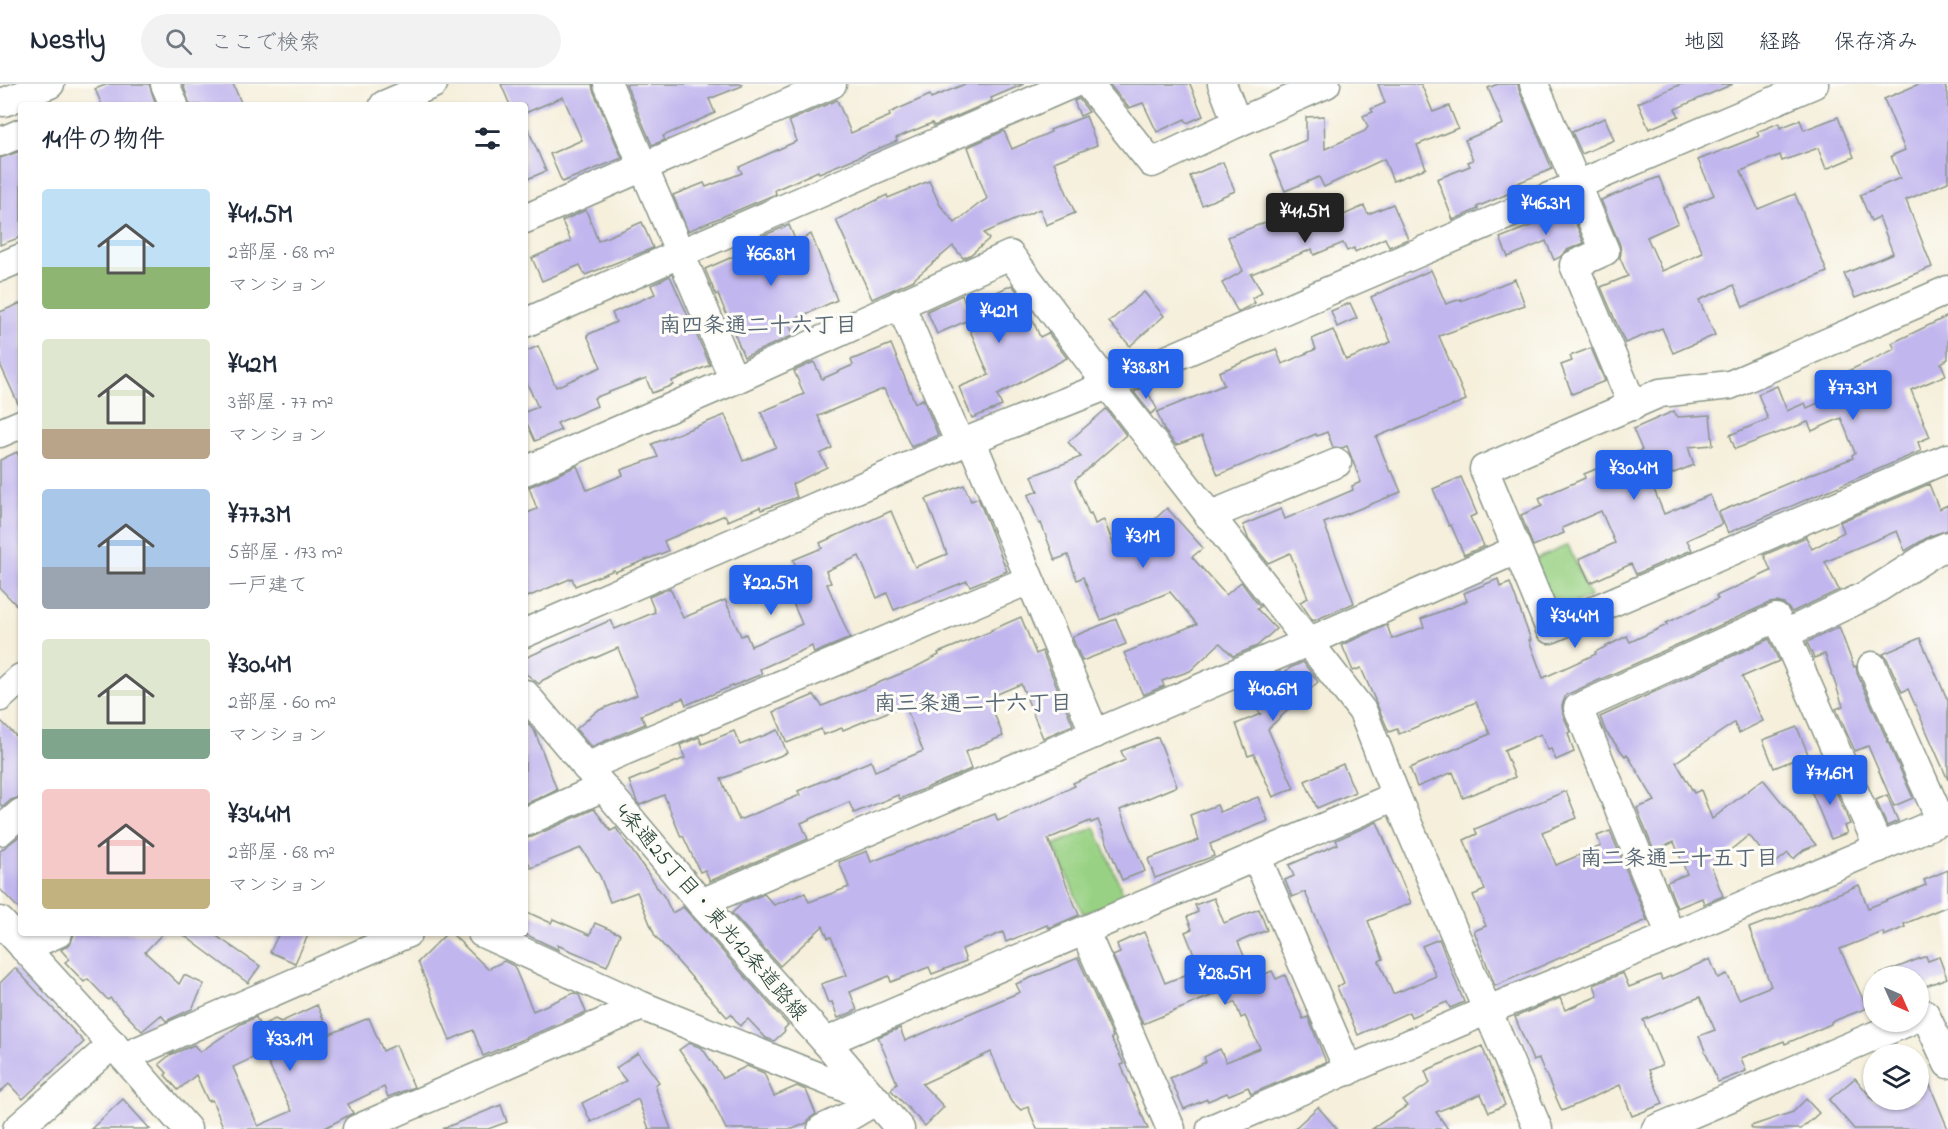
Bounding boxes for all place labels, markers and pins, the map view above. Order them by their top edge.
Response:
pin: ¥46.3M [1497,185,1595,236]
pin: ¥41.5M [1256,193,1354,244]
pin: ¥66.8M [722,236,820,287]
pin: ¥42M [963,293,1035,344]
pin: ¥38.8M [1097,349,1195,400]
pin: ¥77.3M [1804,370,1902,421]
pin: ¥30.4M [1585,450,1683,501]
pin: ¥31M [1107,518,1179,569]
pin: ¥22.5M [722,565,820,616]
pin: ¥34.4M [1526,598,1624,649]
pin: ¥40.6M [1224,671,1322,722]
pin: ¥71.6M [1781,755,1879,806]
pin: ¥28.5M [1176,955,1274,1006]
pin: ¥33.1M [241,1021,339,1072]

